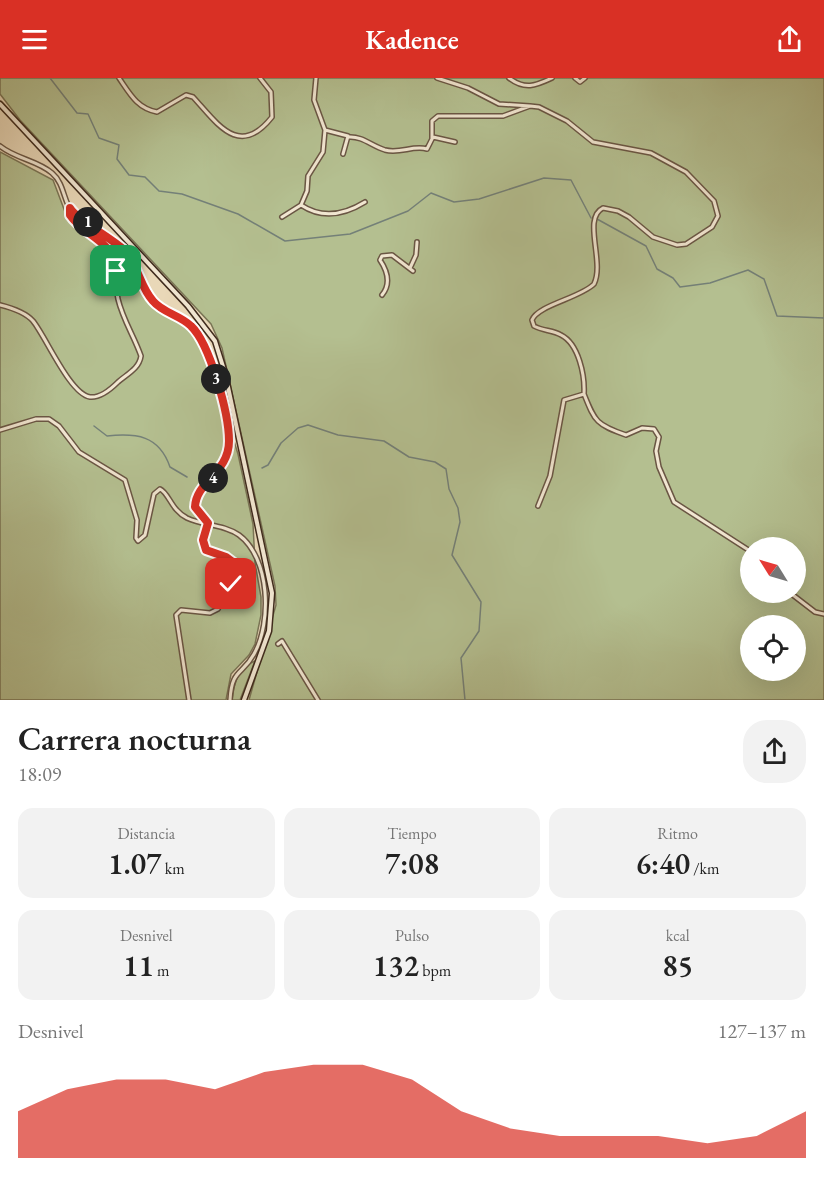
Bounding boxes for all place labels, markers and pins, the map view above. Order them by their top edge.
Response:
pin: 1 [73,207,103,237]
pin [90,245,141,296]
pin: 3 [201,364,231,394]
pin: 4 [198,463,228,493]
pin [205,558,256,609]

